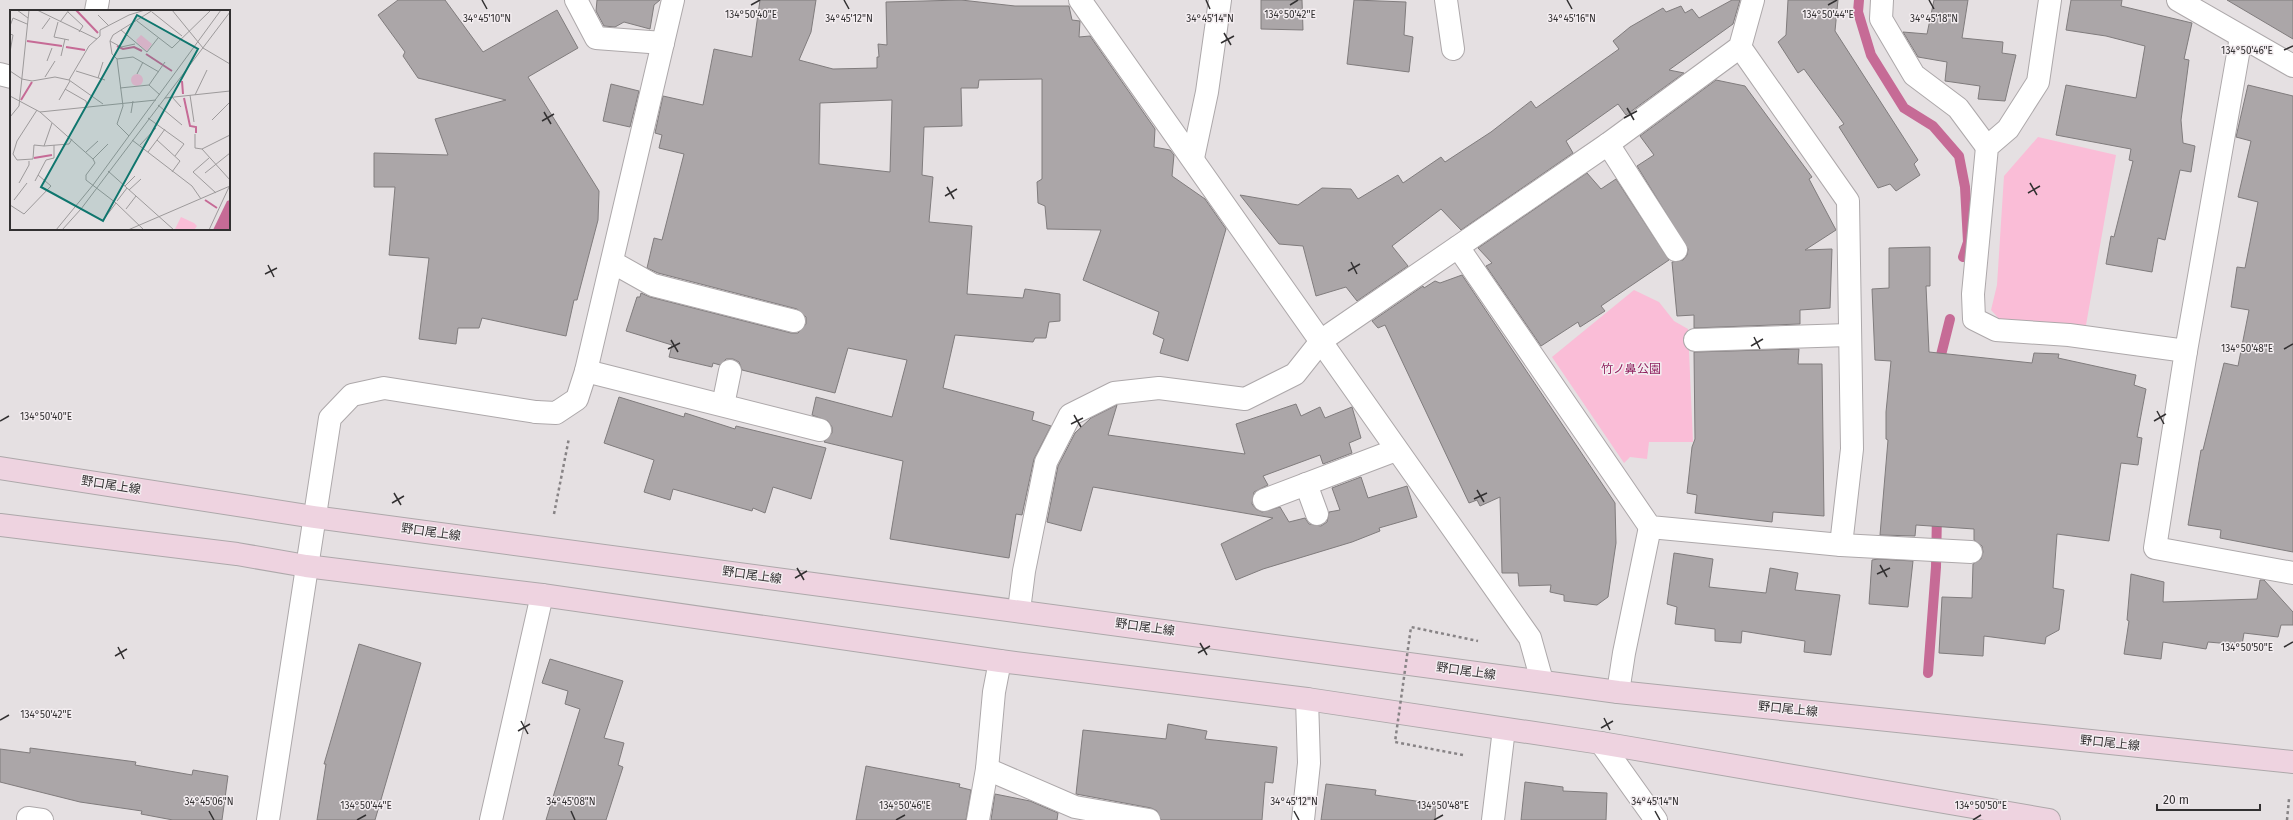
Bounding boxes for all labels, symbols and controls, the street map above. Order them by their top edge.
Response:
text: 134°50'40"E [725,9,777,21]
text: 134°50'42"E [1264,9,1316,21]
text: 134°50'44"E [1802,9,1854,21]
inset map [10,10,230,230]
text: 34°45'10"N [463,13,511,25]
text: 34°45'12"N [825,13,873,25]
text: 34°45'14"N [1186,13,1234,25]
text: 34°45'16"N [1548,13,1596,25]
text: 34°45'18"N [1910,13,1958,25]
text: 134°50'46"E [2221,45,2273,57]
text: 134°50'48"E [2221,343,2273,355]
park label: 竹ノ鼻公園 [1601,362,1661,376]
text: 134°50'40"E [20,411,72,423]
street label: 野口尾上線 [80,473,142,497]
street label: 野口尾上線 [400,521,462,543]
street label: 野口尾上線 [721,564,783,586]
street label: 野口尾上線 [1114,616,1176,638]
text: 134°50'50"E [2221,642,2273,654]
street label: 野口尾上線 [1435,660,1497,682]
street label: 野口尾上線 [1757,699,1819,719]
text: 134°50'42"E [20,709,72,721]
street label: 野口尾上線 [2079,733,2141,753]
scale bar [2157,786,2260,812]
text: 20 m [2163,793,2189,807]
text: 34°45'06"N [184,796,234,808]
text: 34°45'08"N [546,796,596,808]
text: 34°45'12"N [1270,796,1318,808]
text: 34°45'14"N [1631,796,1679,808]
text: 134°50'44"E [340,800,392,812]
text: 134°50'46"E [879,800,931,812]
text: 134°50'48"E [1417,800,1469,812]
text: 134°50'50"E [1955,800,2007,812]

